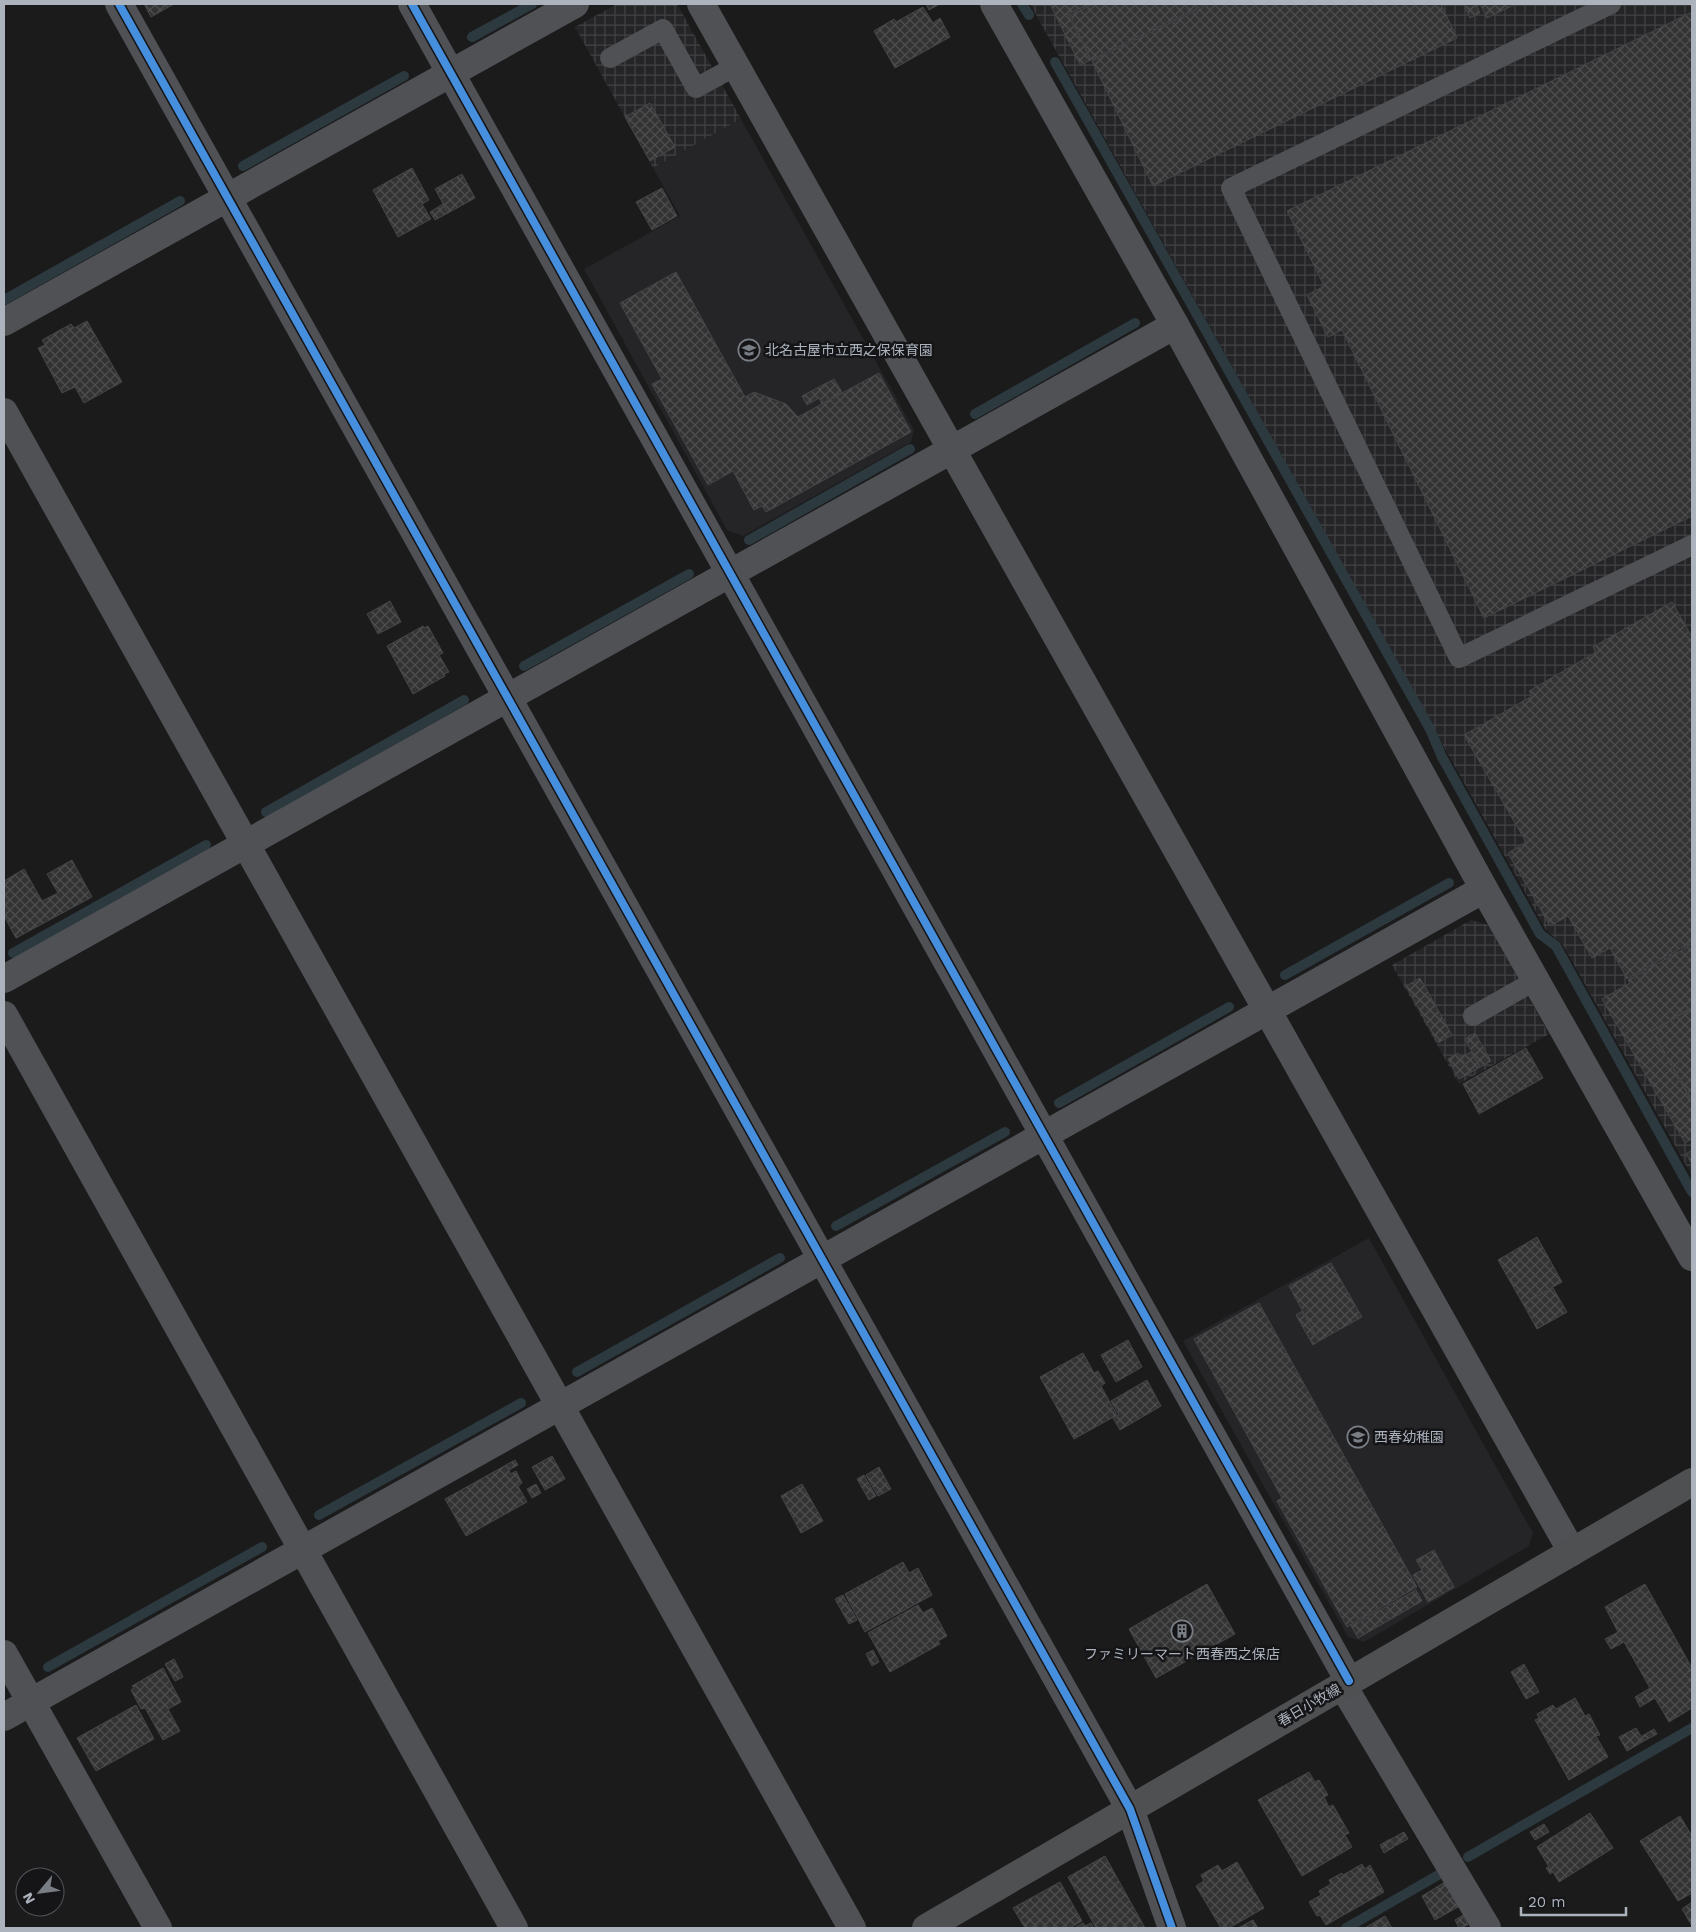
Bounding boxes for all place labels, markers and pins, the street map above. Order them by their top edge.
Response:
school or university icon: 北名古屋市立西之保保育園 [737,338,761,362]
place label: 北名古屋市立西之保保育園 [765,342,933,358]
school or university icon: 西春幼稚園 [1346,1425,1370,1449]
place label: 西春幼稚園 [1374,1429,1444,1445]
building icon: ファミリーマート西春西之保店 [1170,1619,1194,1643]
place label: ファミリーマート西春西之保店 [1084,1646,1280,1662]

